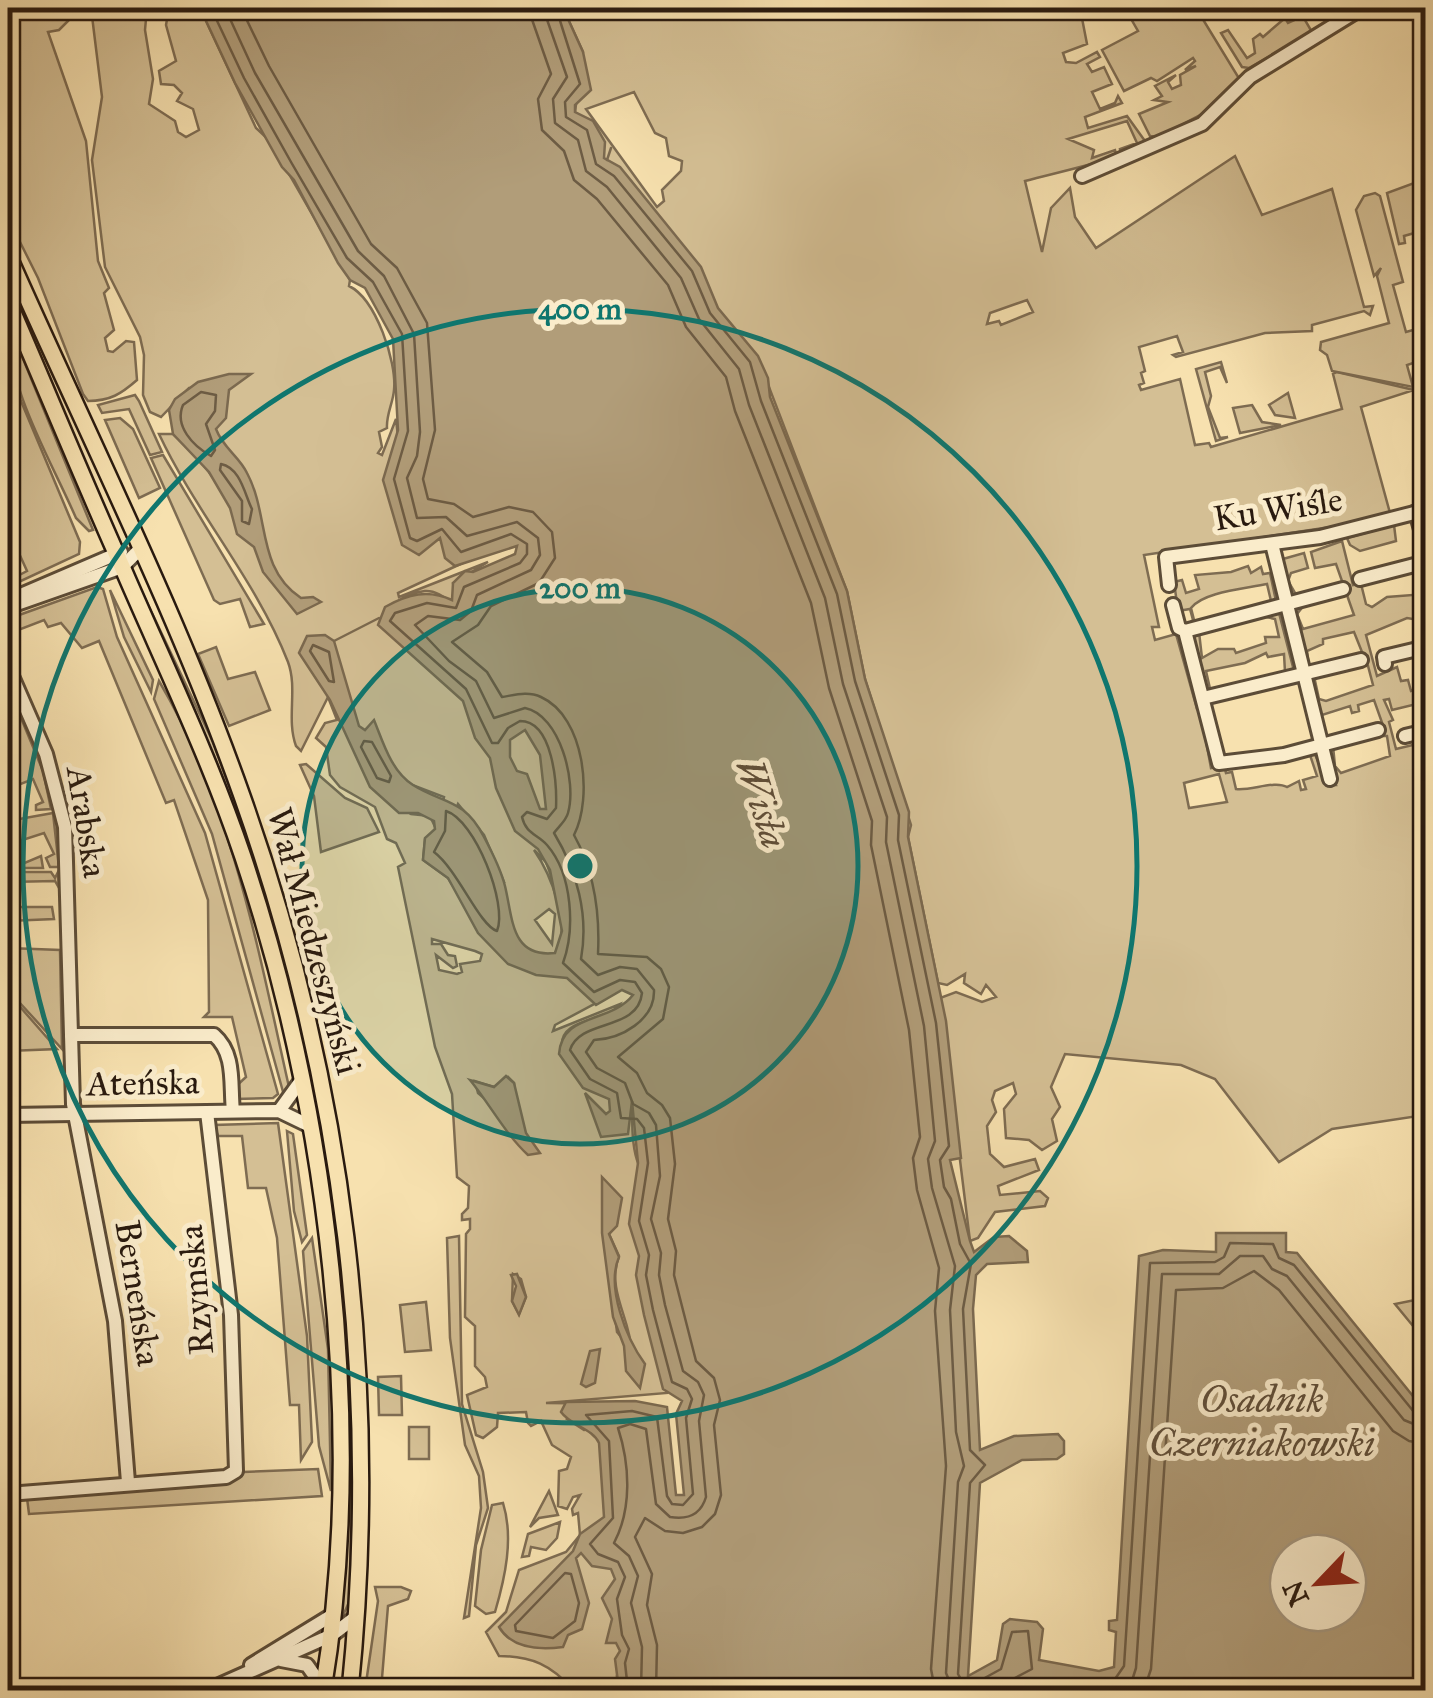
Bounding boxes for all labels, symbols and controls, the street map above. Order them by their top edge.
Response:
text: 400 m [538,291,622,327]
street label: Ku Wiśle [1210,478,1346,540]
text: 200 m [539,570,621,606]
water label: Wisła [726,752,798,854]
street label: Arabska [57,761,117,881]
street label: Wał Miedzeszyński [258,803,370,1080]
centre of rings [562,848,598,884]
street label: Ateńska [84,1061,200,1106]
street label: Berneńska [105,1217,171,1369]
street label: Rzymska [169,1223,223,1357]
water label: Osadnik Czerniakowski [1149,1376,1375,1466]
north arrow [1268,1533,1368,1633]
text: N [1275,1575,1317,1612]

